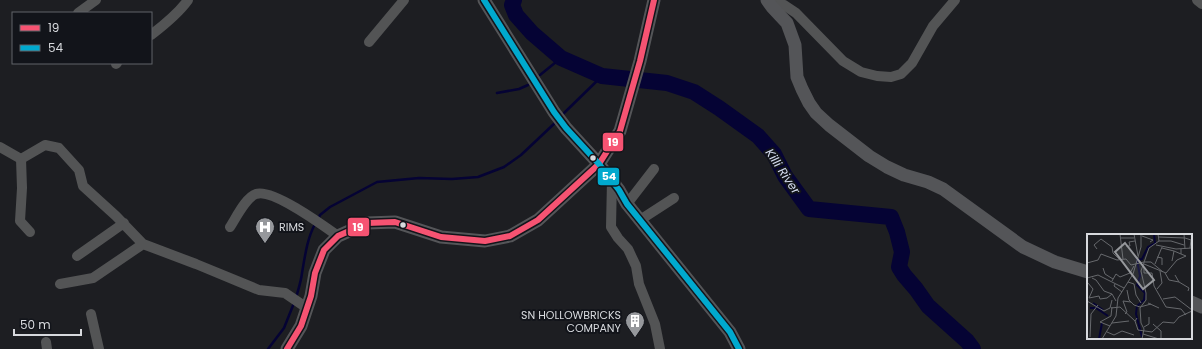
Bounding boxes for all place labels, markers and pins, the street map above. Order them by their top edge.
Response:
unlabelled marker [588,153,598,163]
hospital icon: RIMS [254,216,276,244]
place label: RIMS [279,219,304,235]
unlabelled marker [398,220,408,230]
place label: SN HOLLOWBRICKS COMPANY [521,307,622,336]
building icon: SN HOLLOWBRICKS COMPANY [624,310,646,338]

